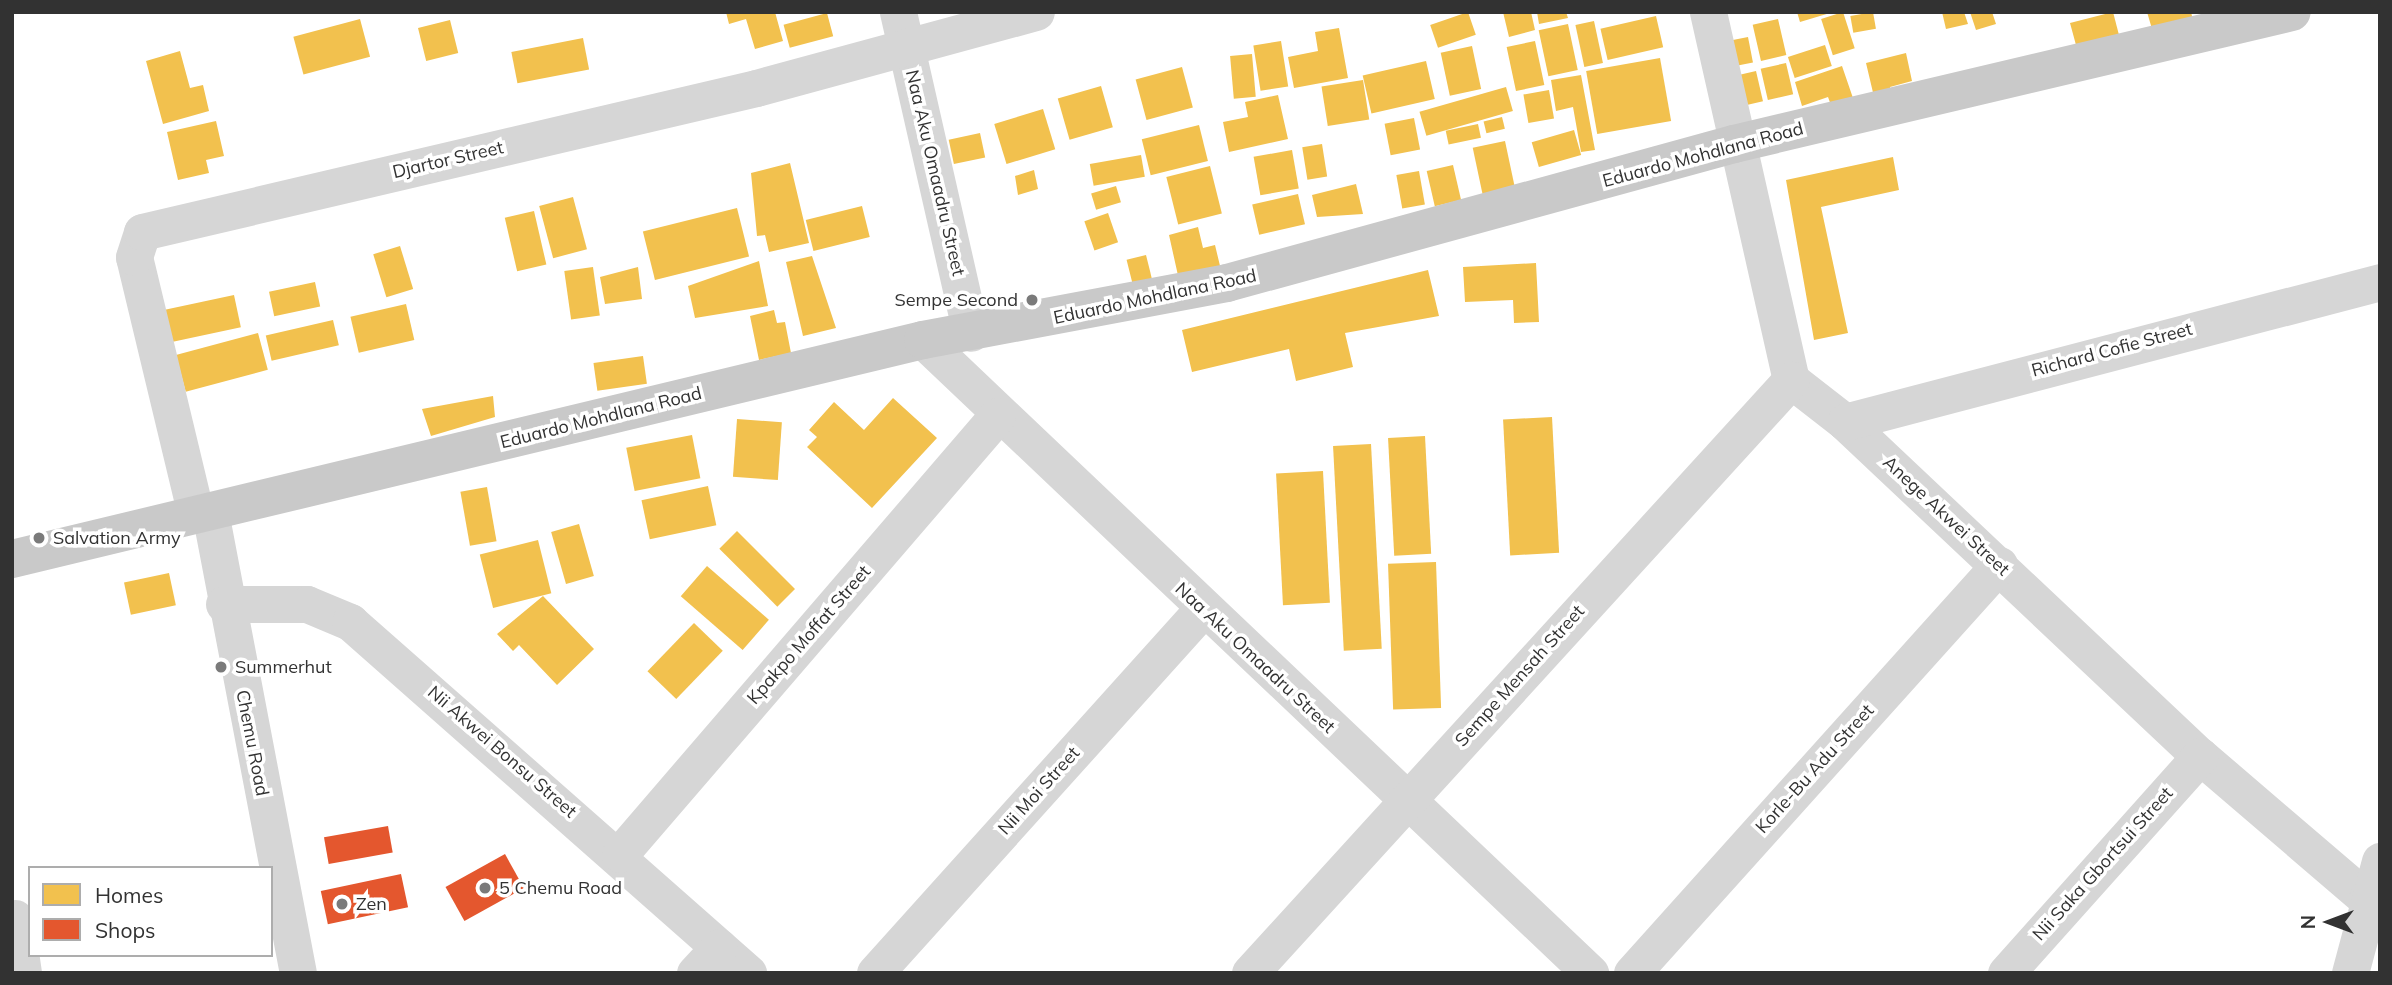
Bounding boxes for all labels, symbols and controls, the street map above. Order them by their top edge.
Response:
street label: Naa Aku Omaadru Street [901,68,969,278]
street label: Eduardo Mohdlana Road [1600,118,1806,192]
street label: Djartor Street [391,137,505,183]
street label: Eduardo Mohdlana Road [1052,265,1258,329]
place label: Sempe Second [895,289,1018,311]
marker: Sempe Second [1024,292,1040,308]
street label: Richard Cofie Street [2029,318,2195,382]
street label: Eduardo Mohdlana Road [498,382,704,454]
street label: Anege Akwei Street [1878,452,2014,580]
place label: Salvation Army [53,527,181,549]
marker: Salvation Army [31,530,47,546]
street label: Kpakpo Moffat Street [743,561,875,709]
street label: Naa Aku Omaadru Street [1171,578,1339,738]
street label: Sempe Mensah Street [1451,601,1589,751]
place label: Summerhut [235,656,332,678]
marker: Summerhut [213,659,229,675]
street label: Nii Akwei Bonsu Street [423,682,581,822]
street label: Chemu Road [231,688,273,798]
street label: Korle-Bu Adu Street [1751,700,1879,838]
street label: Nii Moi Street [994,742,1084,840]
street label: Nii Saka Gbortsui Street [2028,783,2178,945]
legend [28,866,273,957]
place label: 5 Chemu Road [499,877,622,899]
marker: 5 Chemu Road [477,880,493,896]
text: Homes [95,882,163,908]
north arrow [2294,887,2364,957]
place label: Zen [356,893,387,915]
marker: Zen [334,896,350,912]
text: N [2296,915,2320,929]
text: Shops [95,917,155,943]

